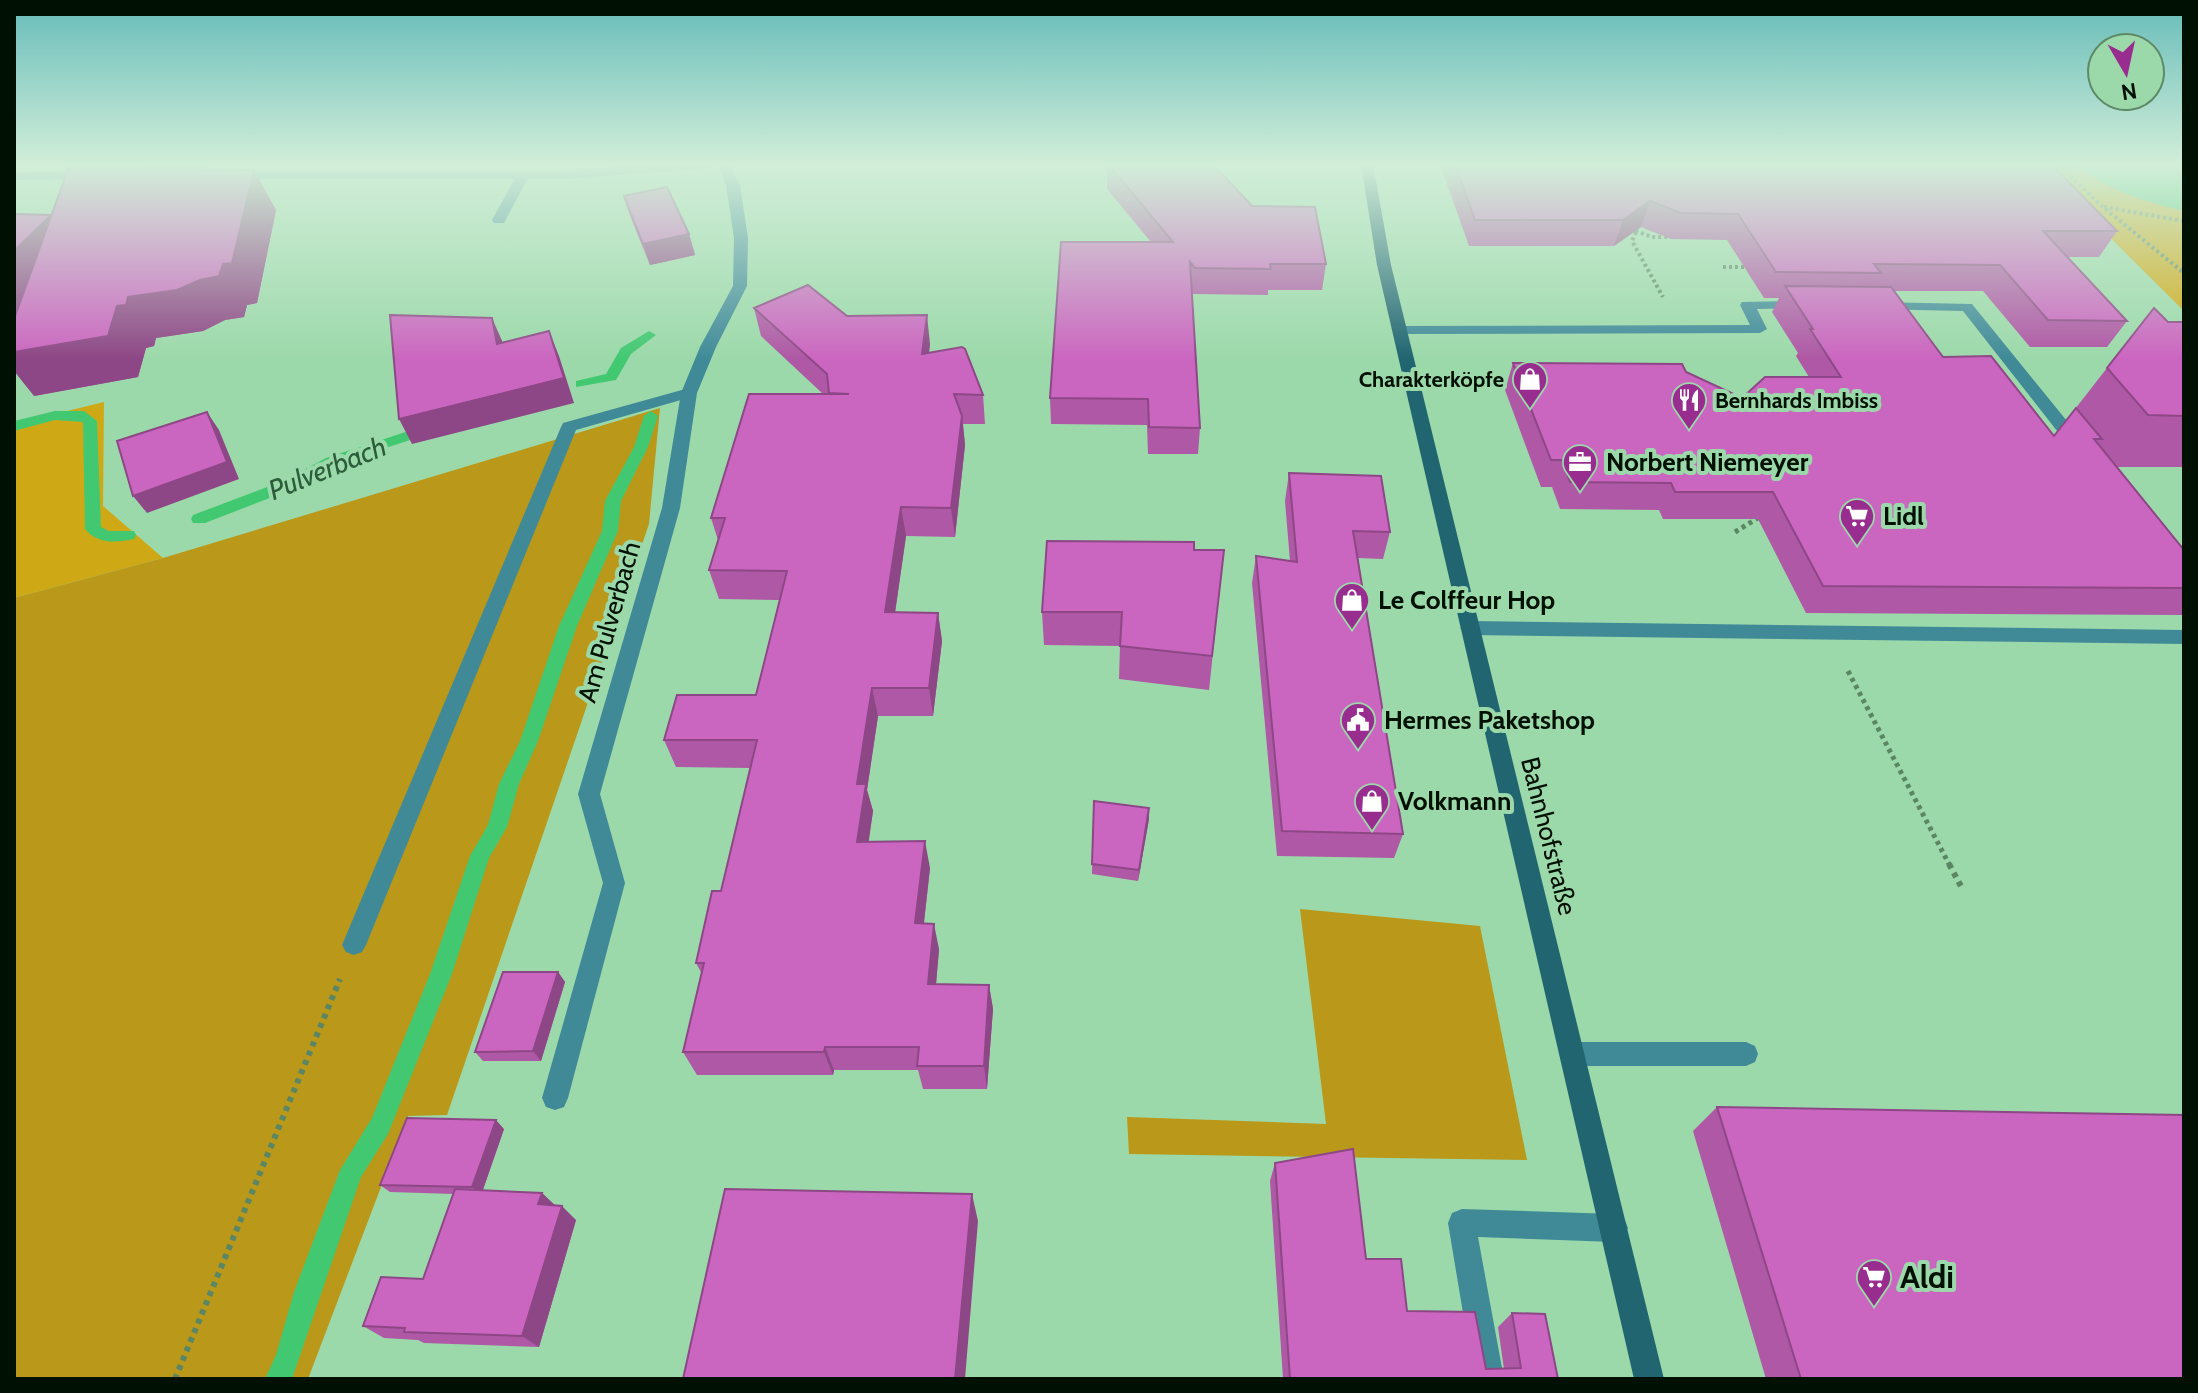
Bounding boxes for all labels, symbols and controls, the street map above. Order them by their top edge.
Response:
north arrow [2086,32,2166,112]
text: N [2119,77,2139,106]
shop icon: Charakterköpfe [1511,360,1549,410]
place label: Charakterköpfe [1359,366,1504,393]
restaurant icon: Bernhards Imbiss [1670,381,1708,431]
place label: Bernhards Imbiss [1715,387,1878,414]
water label: Pulverbach [263,429,391,507]
office icon: Norbert Niemeyer [1561,443,1599,493]
place label: Norbert Niemeyer [1606,446,1809,478]
supermarket icon: Lidl [1838,497,1876,547]
place label: Lidl [1883,500,1924,532]
street label: Am Pulverbach [571,538,647,706]
shop icon: Le Colffeur Hop [1333,581,1371,631]
place label: Le Colffeur Hop [1378,584,1555,616]
public building icon: Hermes Paketshop [1339,701,1377,751]
place label: Hermes Paketshop [1384,704,1595,736]
street label: Bahnhofstraße [1514,754,1584,918]
shop icon: Volkmann [1353,782,1391,832]
place label: Volkmann [1398,785,1511,817]
place label: Aldi [1900,1257,1954,1296]
supermarket icon: Aldi [1855,1258,1893,1308]

